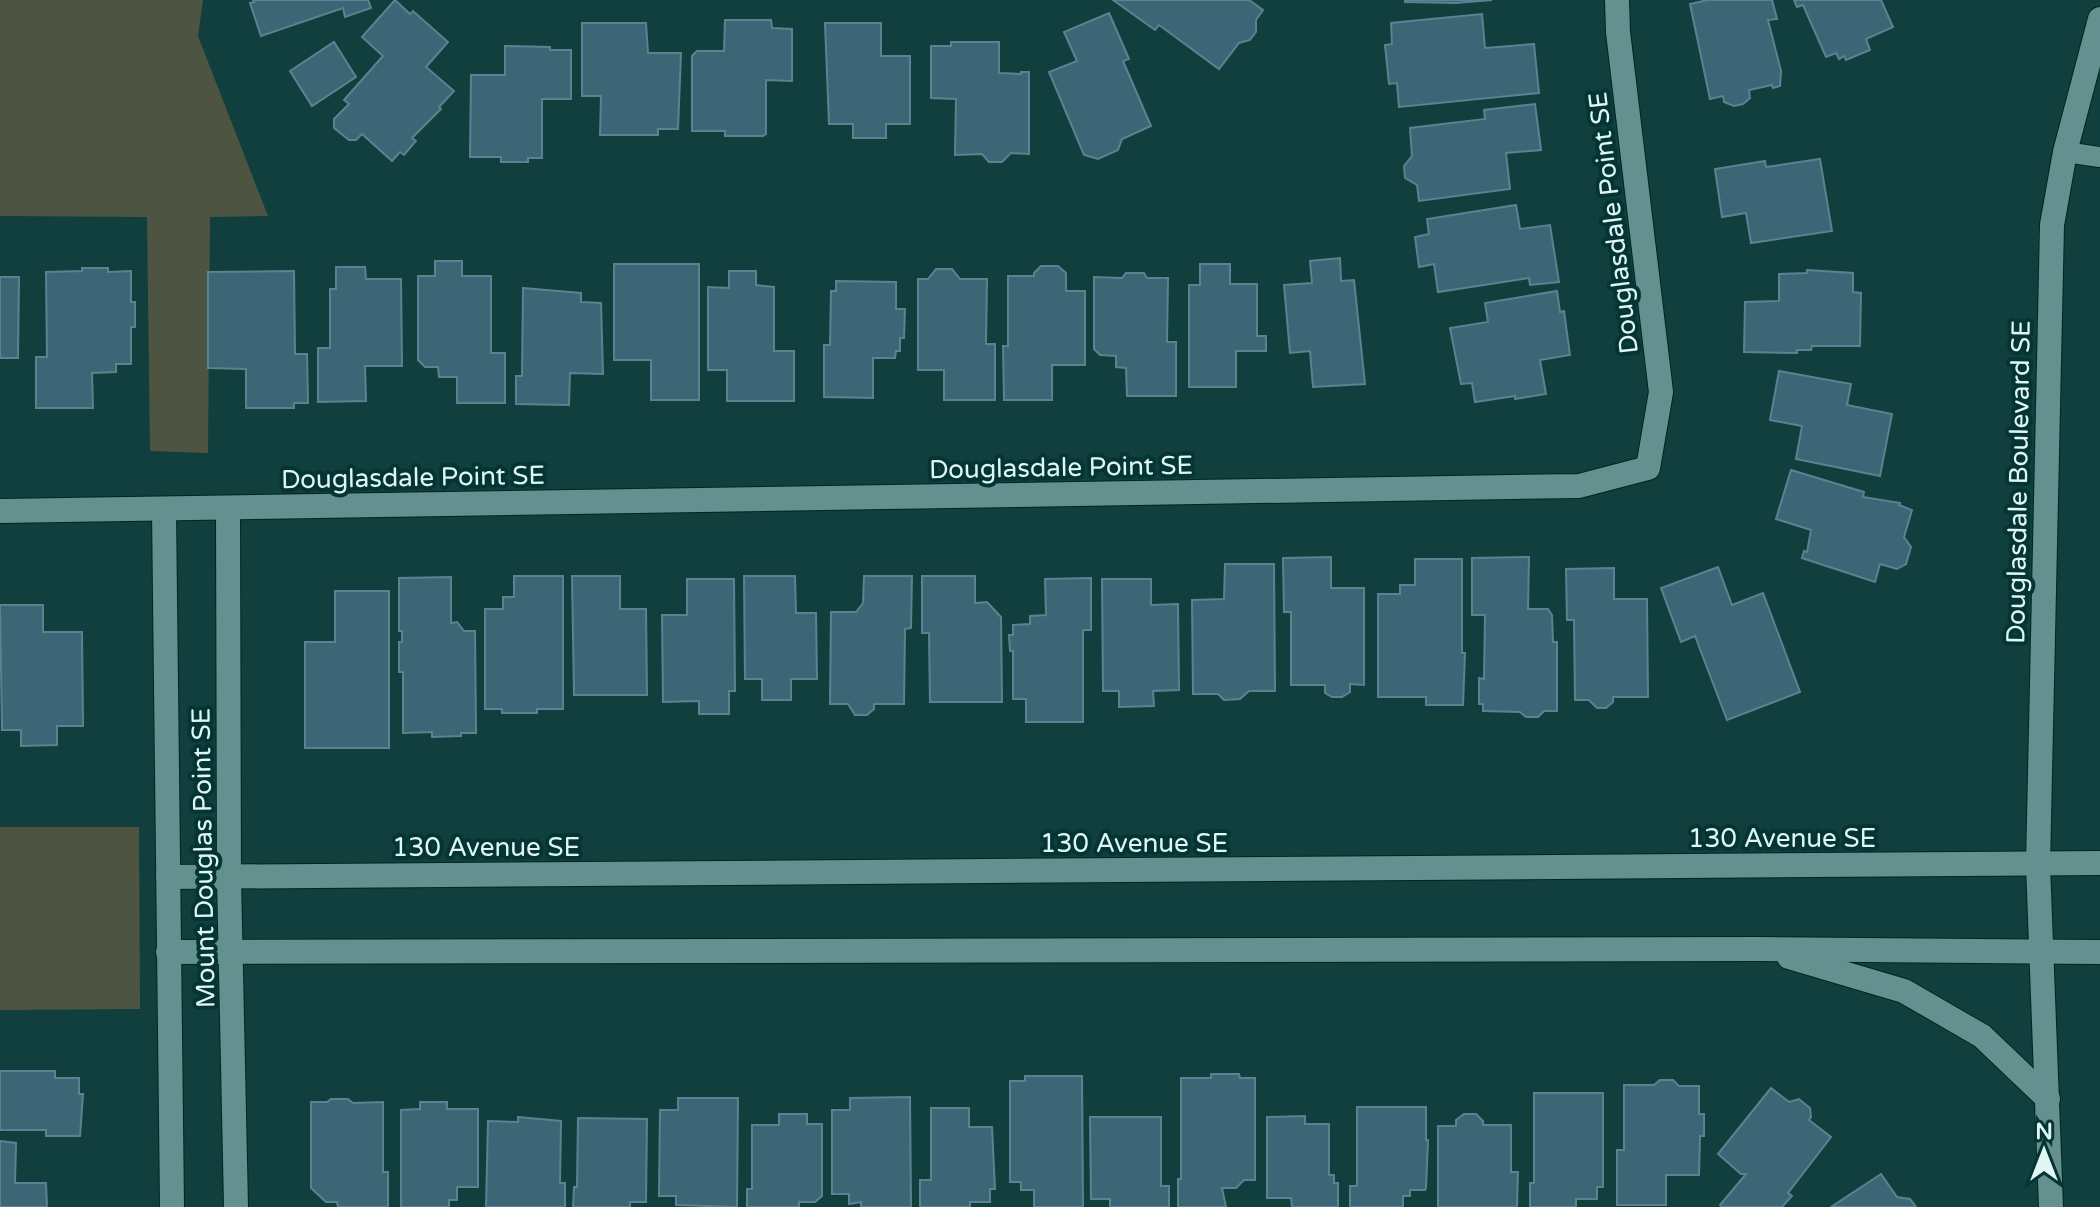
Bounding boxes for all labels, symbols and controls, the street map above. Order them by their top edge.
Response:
street label: Douglasdale Point SE [1582,90,1645,356]
street label: Douglasdale Boulevard SE [2000,320,2037,644]
street label: Douglasdale Point SE [929,450,1193,485]
street label: Douglasdale Point SE [281,460,545,495]
street label: Mount Douglas Point SE [185,708,222,1008]
street label: 130 Avenue SE [1688,823,1876,854]
street label: 130 Avenue SE [1040,828,1228,859]
street label: 130 Avenue SE [392,832,580,863]
north arrow [2004,1111,2084,1191]
text: N [2035,1119,2053,1145]

